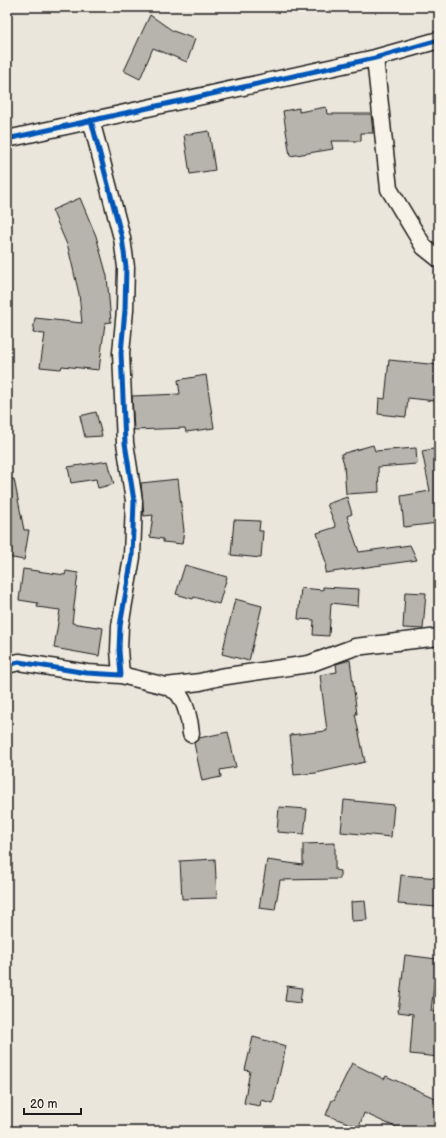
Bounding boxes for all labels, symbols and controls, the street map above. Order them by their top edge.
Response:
scale bar [24,1090,81,1116]
text: 20 m [30,1097,57,1112]

